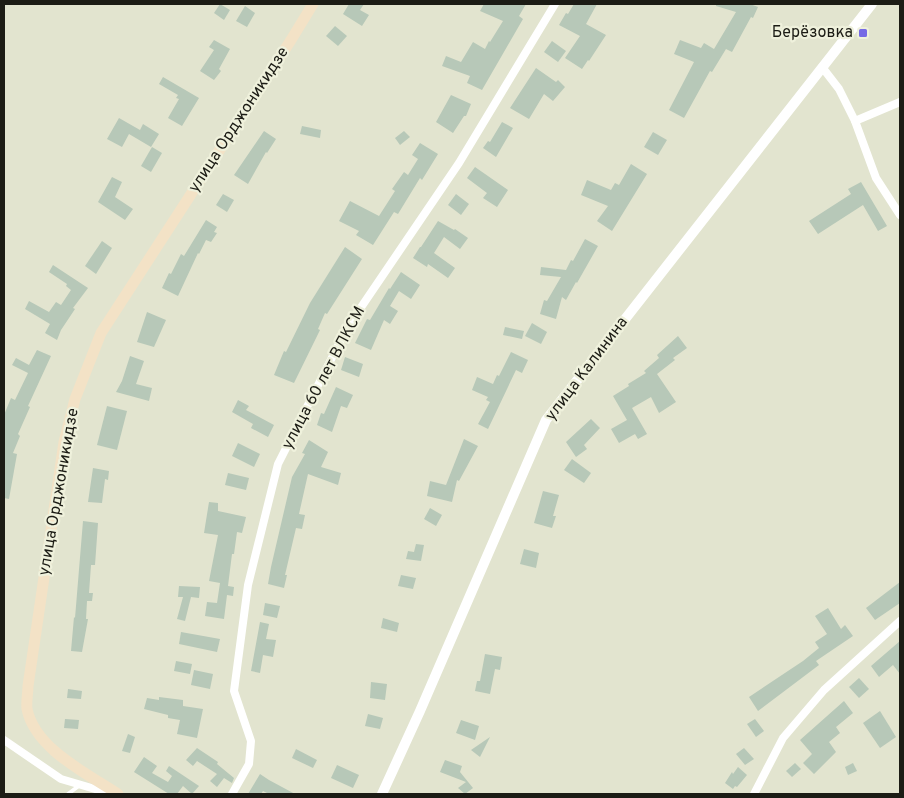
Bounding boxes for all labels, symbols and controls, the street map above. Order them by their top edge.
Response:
place label: Берёзовка [772,23,853,43]
marker: Берёзовка [857,27,869,39]
street label: улица Орджоникидзе [184,43,294,197]
street label: улица 60 лет ВЛКСМ [278,303,370,453]
street label: улица Калинина [541,313,633,425]
street label: улица Орджоникидзе [34,407,84,577]

